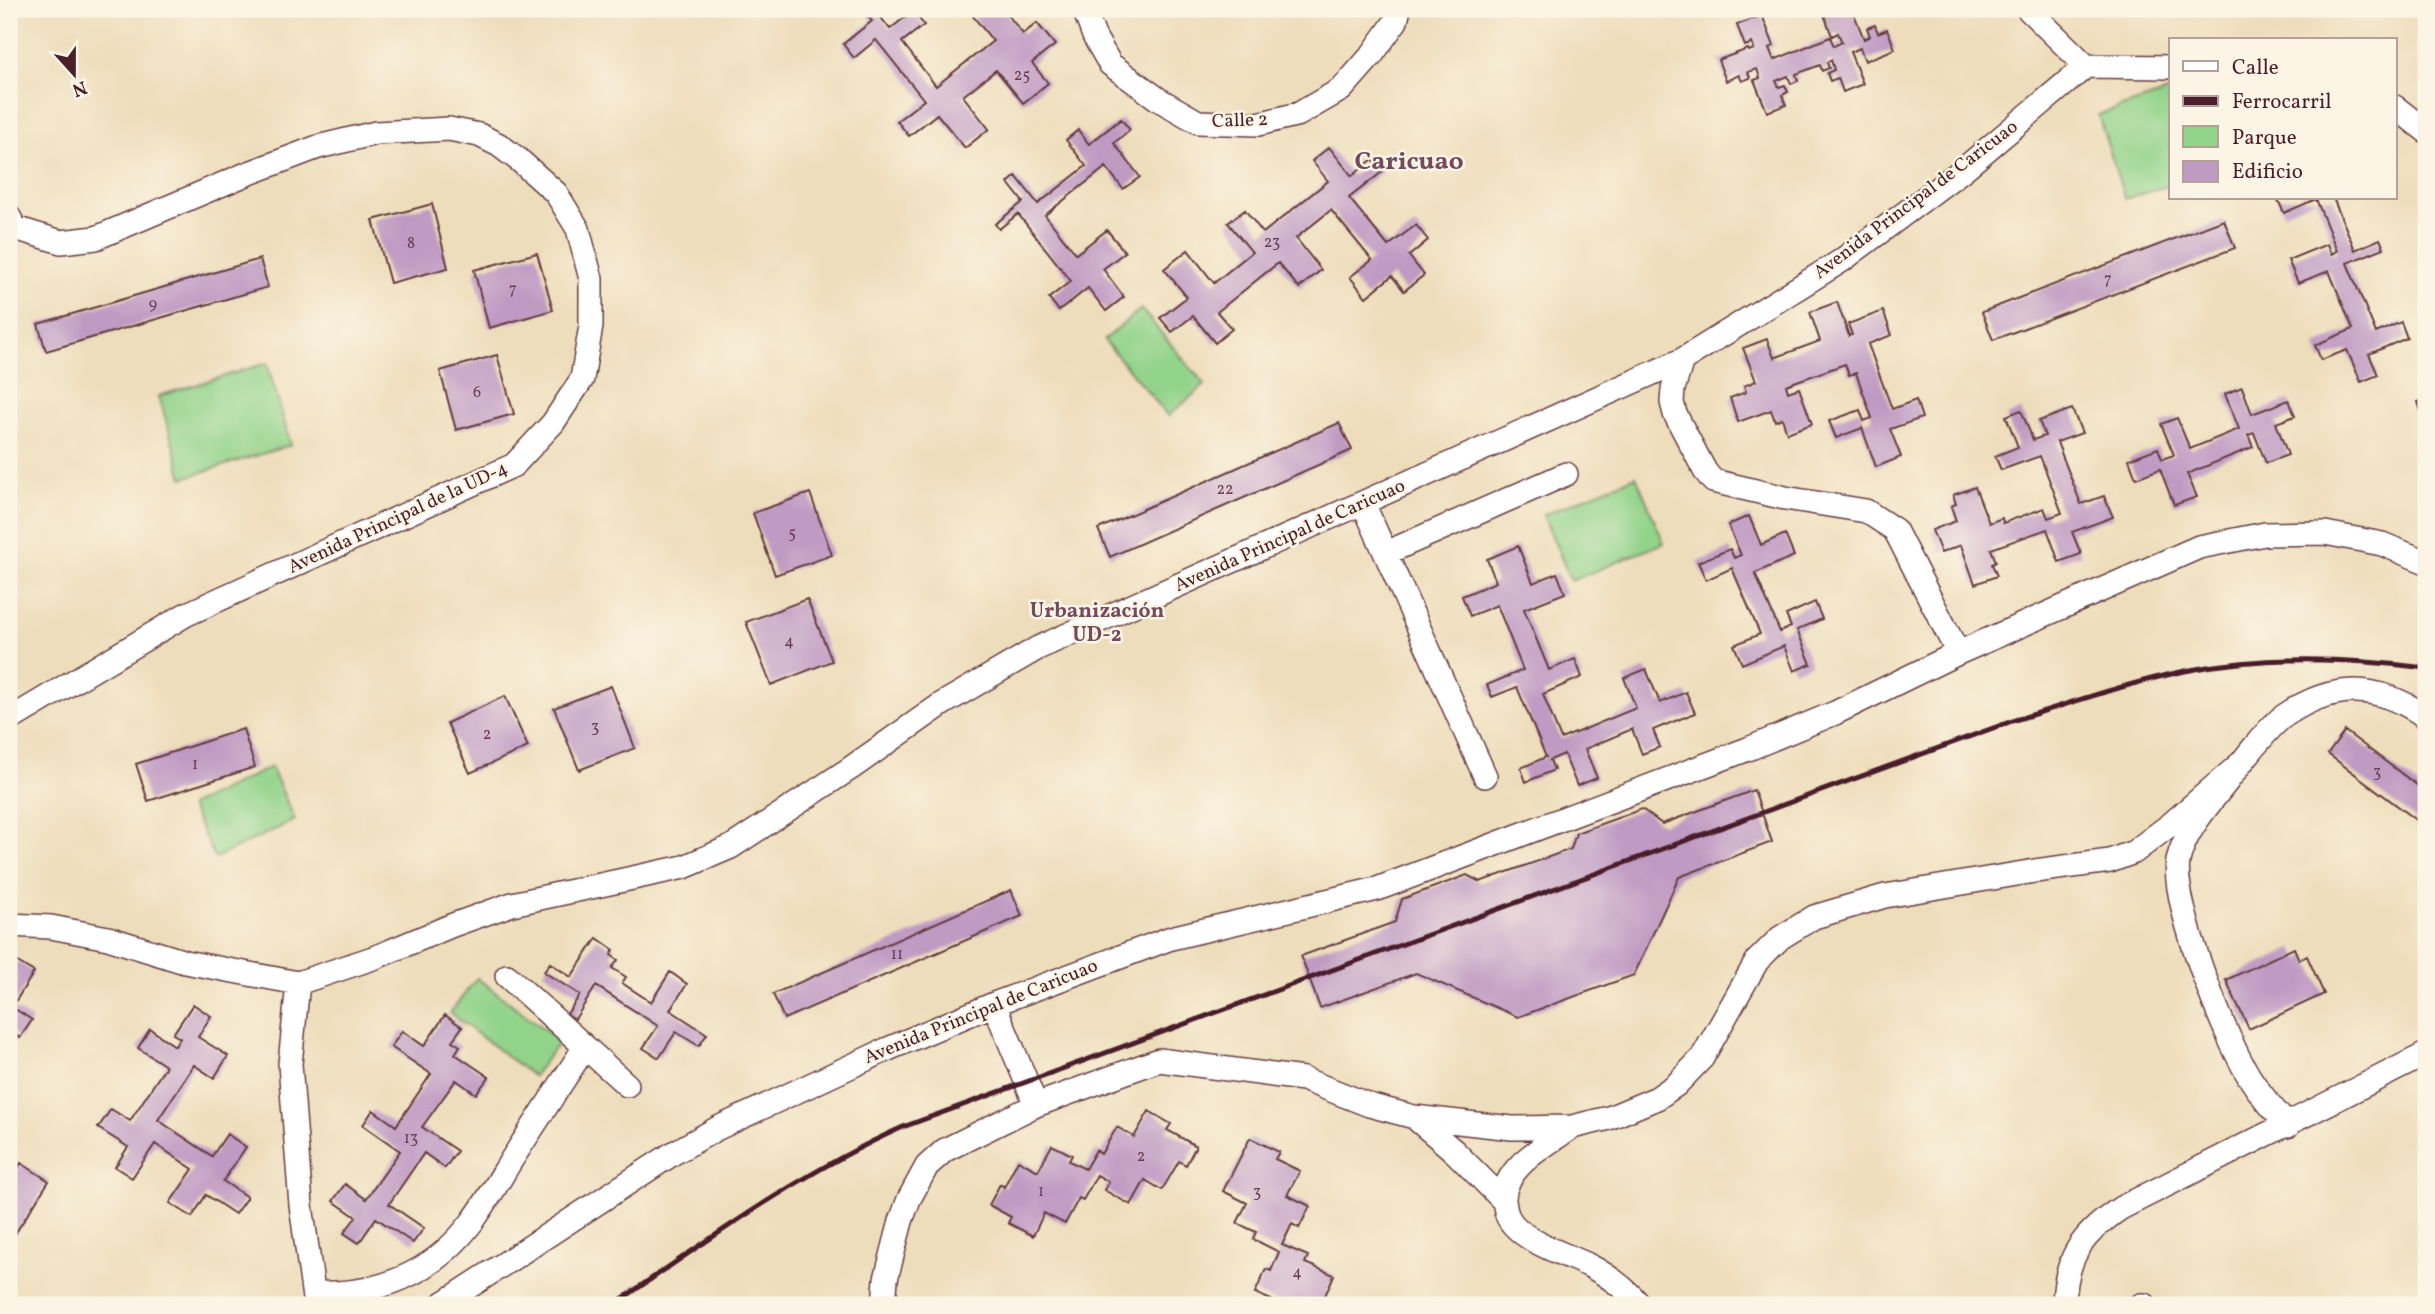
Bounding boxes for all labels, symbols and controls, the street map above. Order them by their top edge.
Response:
north arrow [38,38,108,108]
legend [2169,38,2396,200]
text: Calle [2232,54,2279,83]
house number: 25 [1014,65,1030,87]
text: N [68,73,90,103]
text: Ferrocarril [2232,88,2332,117]
street label: Calle 2 [1211,107,1269,135]
street label: Avenida Principal de Caricuao [1808,114,2024,286]
text: Parque [2232,124,2297,153]
district label: Caricuao [1354,144,1464,180]
text: Edificio [2232,158,2303,187]
house number: 23 [1264,232,1280,254]
house number: 8 [407,233,415,255]
house number: 7 [2104,269,2112,291]
house number: 7 [509,279,517,301]
house number: 9 [149,294,157,316]
house number: 6 [473,382,481,404]
street label: Avenida Principal de la UD-4 [284,456,512,580]
street label: Avenida Principal de Caricuao [1170,473,1410,599]
house number: 22 [1216,479,1234,501]
house number: 5 [788,523,796,545]
district label: Urbanización UD-2 [1030,597,1164,650]
house number: 4 [784,631,794,653]
house number: 3 [591,717,599,739]
house number: 2 [483,724,491,746]
house number: 1 [192,754,198,776]
house number: 3 [2373,762,2381,784]
house number: 11 [891,944,903,966]
street label: Avenida Principal de Caricuao [860,953,1102,1071]
house number: 13 [404,1128,418,1150]
house number: 2 [1137,1146,1145,1168]
house number: 1 [1038,1181,1044,1203]
house number: 3 [1253,1182,1261,1204]
house number: 4 [1292,1262,1302,1284]

